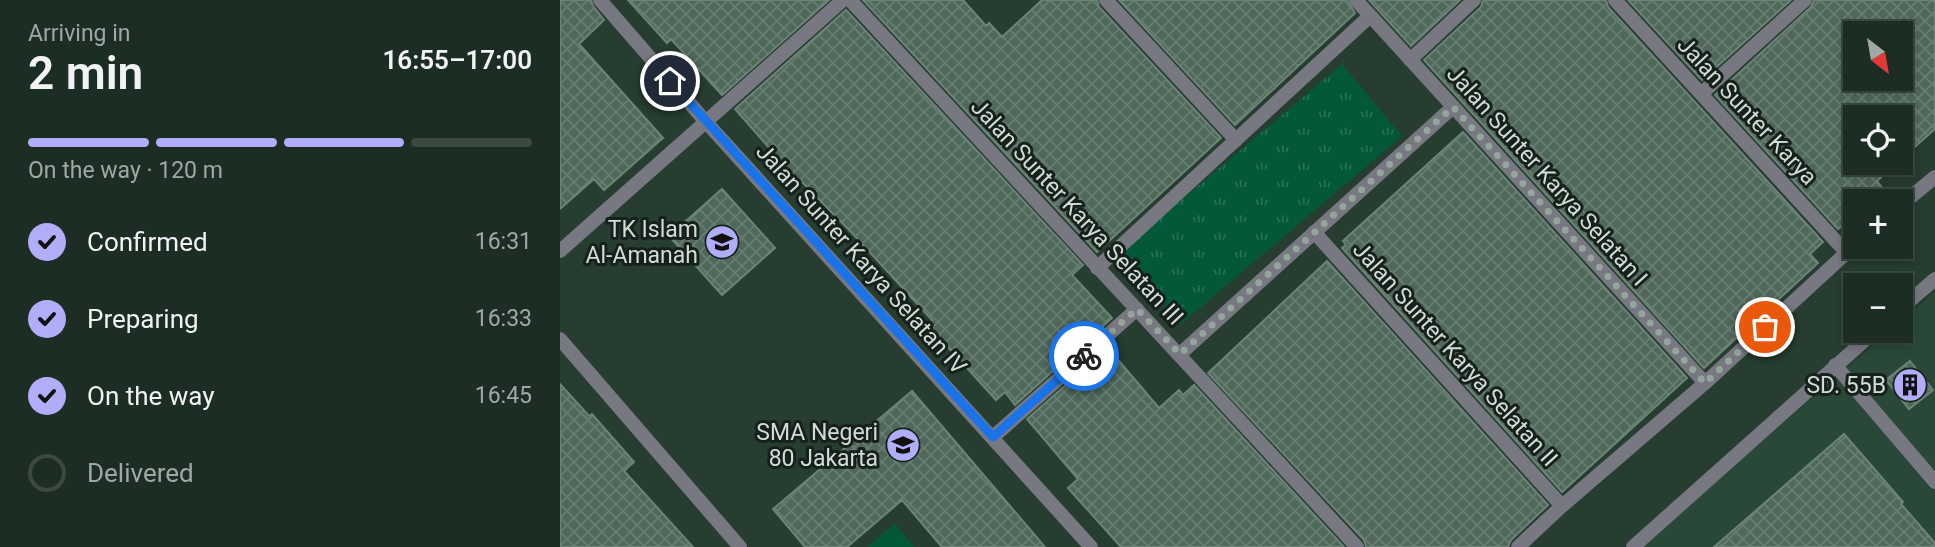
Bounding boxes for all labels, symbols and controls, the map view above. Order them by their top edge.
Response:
text: Arriving in [28,20,131,47]
north arrow [1843,21,1913,91]
map controls [1843,21,1913,343]
street label: Jalan Sunter Karya [1672,32,1822,190]
text: 16:55–17:00 [382,45,532,75]
text: 2 min [28,46,143,100]
pin [640,51,700,111]
street label: Jalan Sunter Karya Selatan I [1441,61,1653,291]
icon: home [651,62,689,100]
street label: Jalan Sunter Karya Selatan III [965,93,1189,331]
button: locate [1843,105,1913,175]
street label: Jalan Sunter Karya Selatan IV [750,138,972,380]
text: On the way · 120 m [28,157,223,184]
button: + [1843,189,1913,259]
place label: TK Islam Al-Amanah [585,216,698,269]
icon: check [28,223,66,261]
school or university icon: TK Islam Al-Amanah [703,223,741,261]
text: Confirmed [87,227,208,257]
text: 16:31 [475,228,532,255]
street label: Jalan Sunter Karya Selatan II [1347,236,1563,472]
button: − [1843,273,1913,343]
pin [1735,297,1795,357]
icon: check [28,300,66,338]
text: Preparing [87,304,199,334]
text: 16:33 [475,305,532,332]
icon: bag [1746,308,1784,346]
courier [1049,321,1119,391]
icon: bike [1065,337,1103,375]
building icon: SD. 55B [1891,366,1929,404]
place label: SD. 55B [1806,372,1886,399]
icon: check [28,377,66,415]
text: On the way [87,381,215,411]
text: 16:45 [475,382,532,409]
place label: SMA Negeri 80 Jakarta [756,419,878,472]
school or university icon: SMA Negeri 80 Jakarta [884,426,922,464]
text: Delivered [87,458,194,488]

